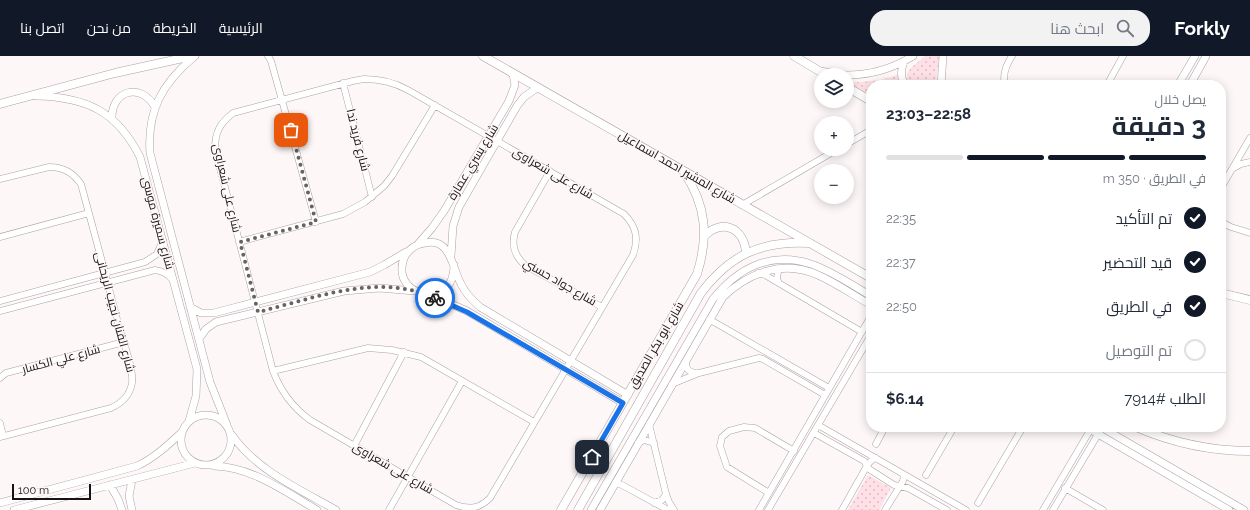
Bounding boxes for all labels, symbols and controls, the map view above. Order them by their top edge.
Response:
search box [870,10,1150,46]
icon: search [1114,17,1136,39]
text: Forkly [1174,17,1230,39]
text: اتصل بنا [20,20,65,36]
text: من نحن [87,20,131,36]
text: الخريطة [153,20,197,36]
text: الرئيسية [219,20,263,36]
text: ابحث هنا [1050,20,1104,38]
map controls [814,68,854,204]
button: layers [814,68,854,108]
text: يصل خلال [1154,92,1206,107]
text: 22:58–23:03 [886,105,971,123]
street label: شارع فريد ندا [343,107,373,173]
text: 3 دقيقة [1112,111,1206,141]
pin [274,113,308,147]
button: + [814,116,854,156]
icon: bag [280,119,302,141]
street label: شارع يسري عمارة [445,121,504,204]
street label: شارع المشير احمد اسماعيل [616,128,738,207]
street label: شارع على شعراوى [209,142,244,234]
street label: شارع على شعراوى [510,144,596,203]
button: − [814,164,854,204]
text: في الطريق · 350 m [1103,171,1206,186]
street label: شارع سميرة موسى [138,175,177,271]
icon: check [1184,207,1206,229]
text: تم التأكيد [1115,210,1172,228]
text: 22:35 [886,211,916,226]
street label: شارع الفنان نجيب الريحانى [91,250,138,374]
icon: check [1184,251,1206,273]
text: قيد التحضير [1103,254,1172,272]
street label: شارع جواد حسني [519,255,599,311]
text: 22:37 [886,255,916,270]
courier [415,278,455,318]
icon: bike [424,287,446,309]
icon: check [1184,295,1206,317]
text: في الطريق [1106,298,1172,316]
street label: شارع ابو بكر الصديق [626,299,687,391]
text: 22:50 [886,299,917,314]
street label: شارع علي الكسار [19,342,103,379]
text: تم التوصيل [1106,342,1172,360]
text: $6.14 [886,390,924,408]
text: الطلب #7914 [1124,390,1206,408]
street label: شارع على شعراوى [350,439,436,498]
pin [575,440,609,474]
icon: home [581,446,603,468]
scale bar [12,482,91,501]
text: 100 m [18,484,49,497]

